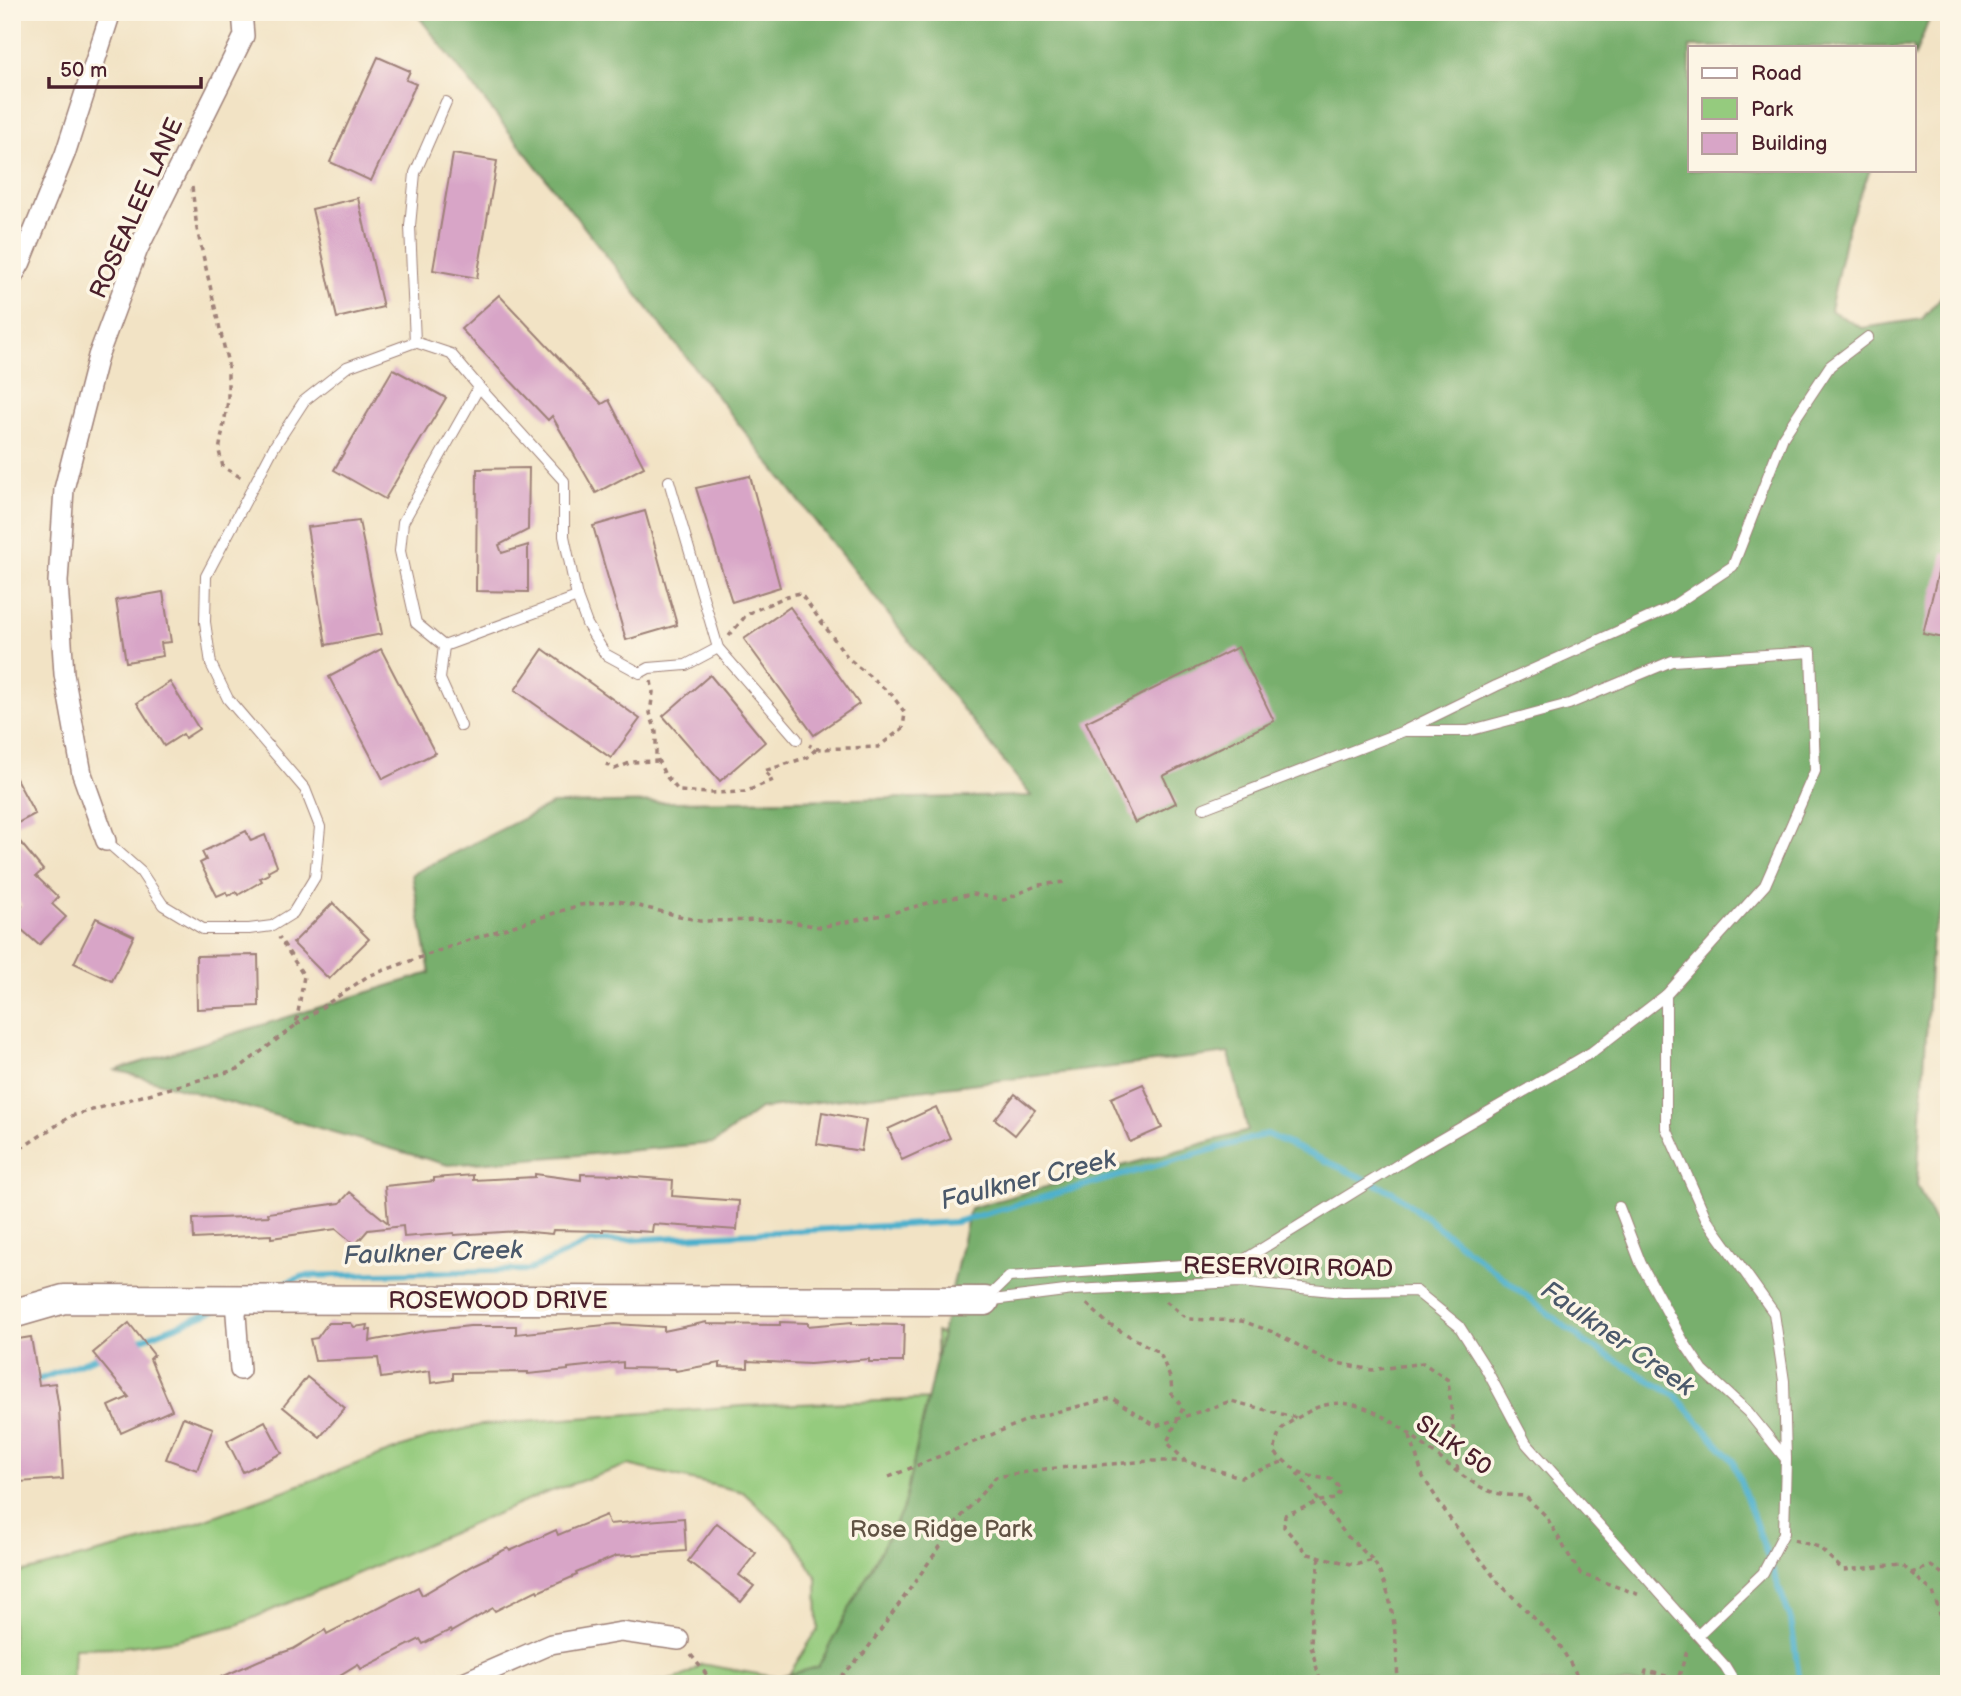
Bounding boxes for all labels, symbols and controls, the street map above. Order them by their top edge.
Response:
scale bar [49,46,201,90]
legend [1688,46,1916,172]
text: 50 m [60,58,107,83]
text: Road [1751,61,1802,86]
text: Park [1751,97,1794,122]
street label: ROSEALEE LANE [84,113,189,303]
text: Building [1751,131,1827,156]
water label: Faulkner Creek [937,1143,1120,1217]
water label: Faulkner Creek [343,1235,525,1272]
street label: RESERVOIR ROAD [1183,1251,1393,1284]
water label: Faulkner Creek [1535,1275,1701,1404]
street label: ROSEWOOD DRIVE [388,1286,608,1315]
street label: SLIK 50 [1410,1409,1497,1482]
park label: Rose Ridge Park [850,1515,1032,1544]

